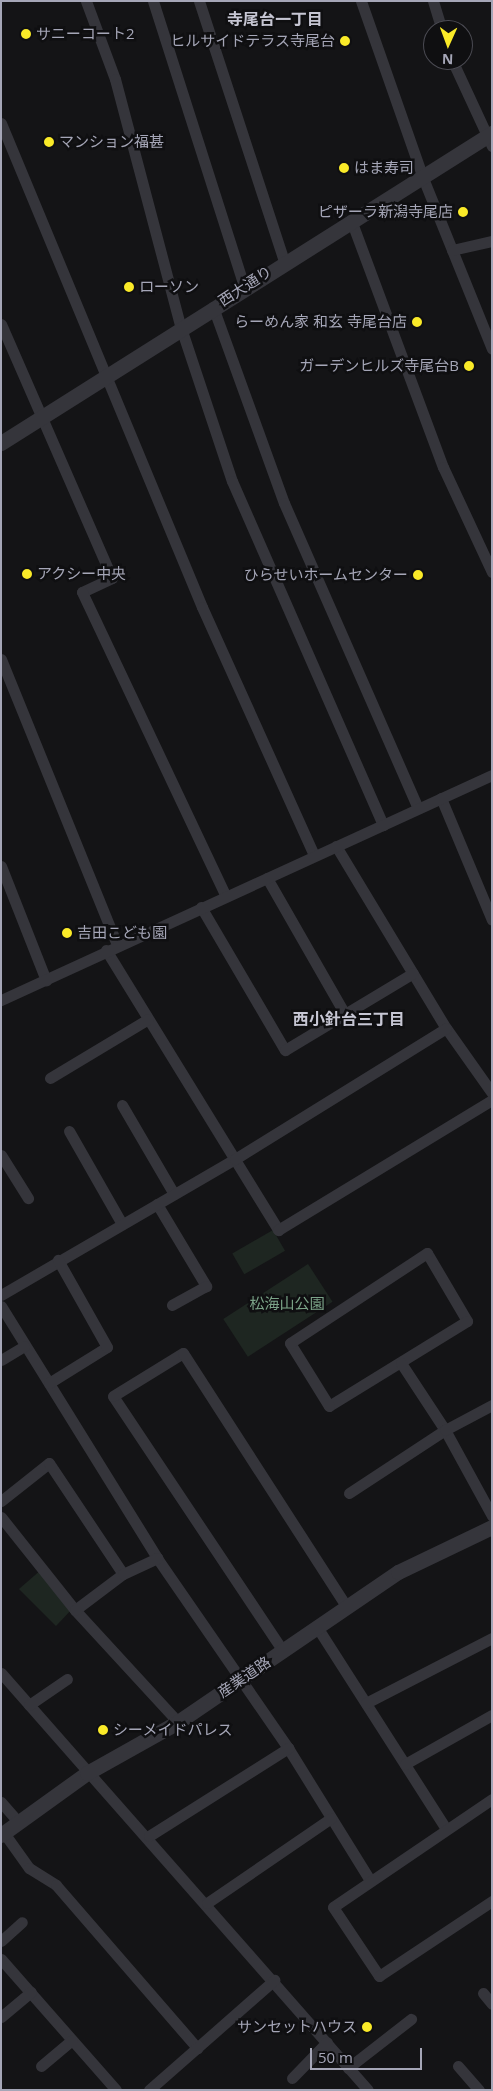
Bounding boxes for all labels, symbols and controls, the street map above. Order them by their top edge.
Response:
district label: 寺尾台一丁目 [227,9,323,29]
north arrow [423,20,473,70]
place label: サニーコート2 [36,25,135,43]
marker: サニーコート2 [20,28,32,40]
place label: ヒルサイドテラス寺尾台 [170,32,335,50]
marker: ヒルサイドテラス寺尾台 [339,35,351,47]
text: N [441,50,454,69]
place label: マンション福甚 [59,133,164,151]
marker: マンション福甚 [43,136,55,148]
place label: はま寿司 [354,159,414,177]
marker: はま寿司 [338,162,350,174]
place label: ピザーラ新潟寺尾店 [318,203,453,221]
marker: ピザーラ新潟寺尾店 [457,206,469,218]
street label: 西大通り [215,262,275,310]
place label: ローソン [139,278,199,296]
marker: ローソン [123,281,135,293]
place label: らーめん家 和玄 寺尾台店 [234,313,407,331]
marker: らーめん家 和玄 寺尾台店 [411,316,423,328]
place label: ガーデンヒルズ寺尾台B [299,357,459,375]
marker: ガーデンヒルズ寺尾台B [463,360,475,372]
place label: アクシー中央 [37,565,127,583]
place label: ひらせいホームセンター [243,566,408,584]
marker: アクシー中央 [21,568,33,580]
marker: ひらせいホームセンター [412,569,424,581]
place label: 吉田こども園 [77,924,167,942]
marker: 吉田こども園 [61,927,73,939]
district label: 西小針台三丁目 [293,1009,405,1029]
park label: 松海山公園 [250,1295,324,1313]
street label: 産業道路 [214,1653,274,1701]
place label: シーメイドパレス [113,1721,233,1739]
marker: シーメイドパレス [97,1724,109,1736]
place label: サンセットハウス [237,2018,357,2036]
marker: サンセットハウス [361,2021,373,2033]
scale bar [313,2038,426,2070]
text: 50 m [318,2047,353,2067]

